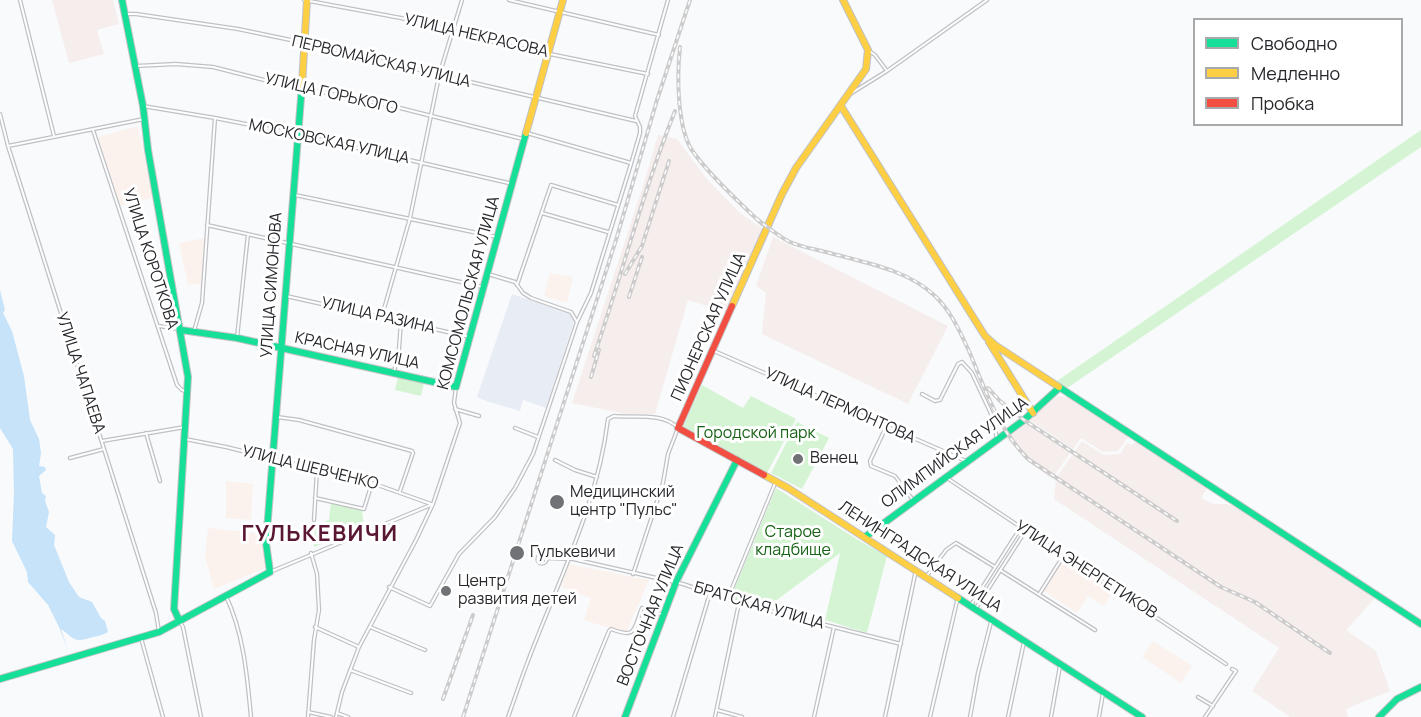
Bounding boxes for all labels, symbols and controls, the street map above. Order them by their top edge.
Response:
street label: УЛИЦА НЕКРАСОВА [402,10,550,62]
legend [1193,18,1403,126]
text: Свободно [1251,31,1337,55]
street label: ПЕРВОМАЙСКАЯ УЛИЦА [290,32,472,92]
text: Медленно [1251,61,1340,85]
street label: УЛИЦА ГОРЬКОГО [263,69,399,119]
text: Пробка [1251,91,1314,115]
street label: МОСКОВСКАЯ УЛИЦА [247,116,411,168]
street label: УЛИЦА КОРОТКОВА [118,186,182,332]
street label: КОМСОМОЛЬСКАЯ УЛИЦА [434,194,504,392]
street label: УЛИЦА СИМОНОВА [257,212,287,358]
street label: ПИОНЕРСКАЯ УЛИЦА [668,250,750,404]
street label: УЛИЦА РАЗИНА [319,294,437,338]
street label: УЛИЦА ЧАПАЕВА [51,310,109,436]
street label: КРАСНАЯ УЛИЦА [293,328,421,374]
street label: УЛИЦА ЛЕРМОНТОВА [762,364,918,448]
street label: ОЛИМПИЙСКАЯ УЛИЦА [878,393,1032,513]
park label: Городской парк [697,424,815,444]
street label: УЛИЦА ШЕВЧЕНКО [240,442,380,494]
place label: Венец [810,449,858,469]
marker: Венец [791,452,805,466]
place label: Медицинский центр "Пульс" [570,483,677,521]
marker: Медицинский центр "Пульс" [548,493,566,511]
street label: ЛЕНИНГРАДСКАЯ УЛИЦА [835,497,1005,617]
street label: УЛИЦА ЭНЕРГЕТИКОВ [1011,517,1161,623]
district label: ГУЛЬКЕВИЧИ [241,522,399,548]
park label: Старое кладбище [755,523,831,561]
street label: ВОСТОЧНАЯ УЛИЦА [614,541,688,689]
place label: Гулькевичи [530,543,616,563]
marker: Гулькевичи [508,544,526,562]
place label: Центр развития детей [458,572,577,610]
street label: БРАТСКАЯ УЛИЦА [692,578,826,634]
marker: Центр развития детей [439,584,453,598]

